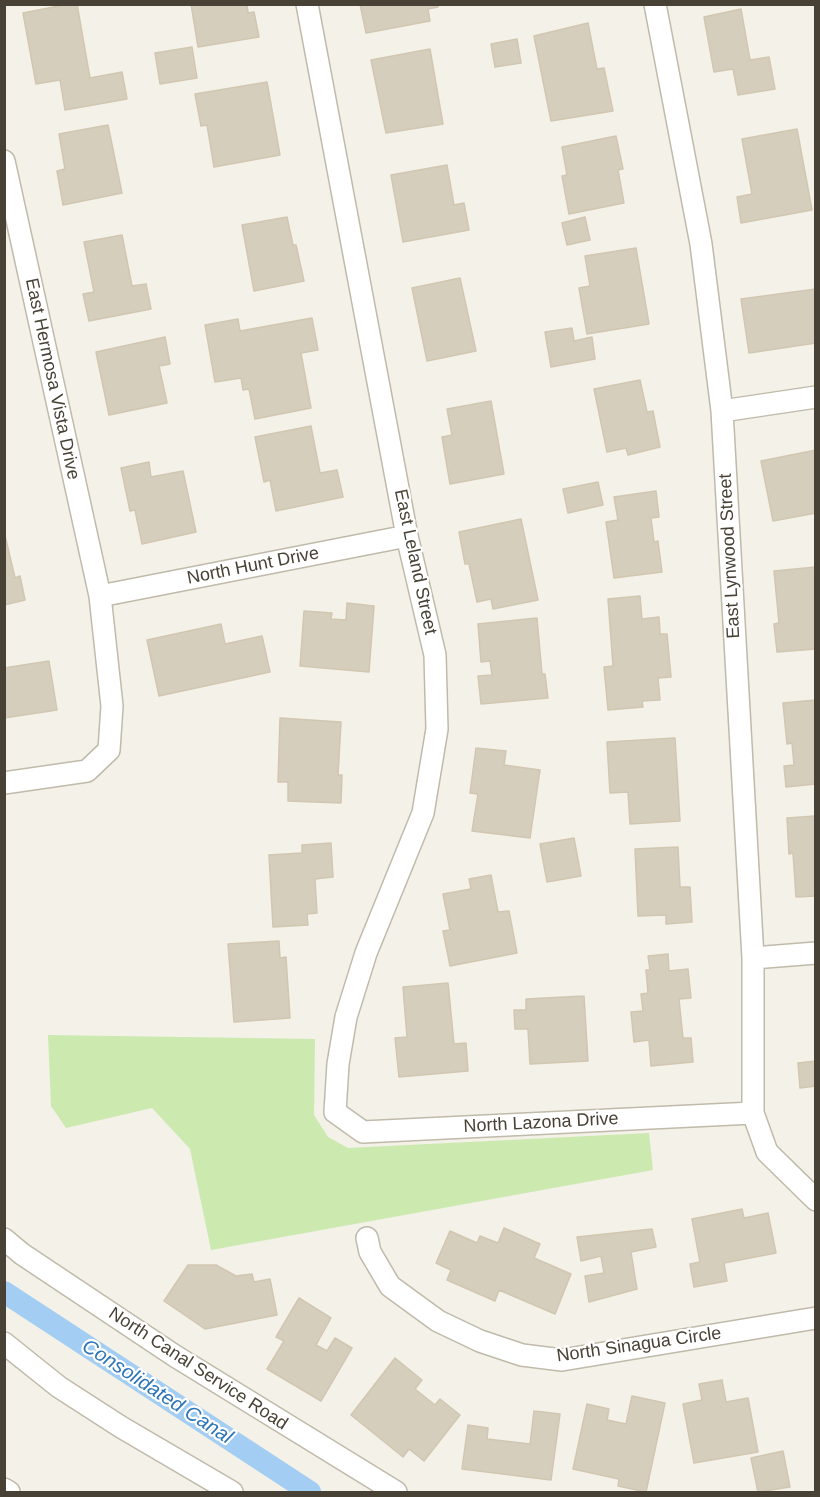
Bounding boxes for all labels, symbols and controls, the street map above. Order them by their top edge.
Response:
street label: East Hermosa Vista Drive [20,276,84,482]
street label: East Lynwood Street [715,473,745,639]
street label: East Leland Street [389,487,441,637]
street label: North Hunt Drive [185,543,321,589]
street label: North Lazona Drive [463,1108,619,1138]
street label: North Canal Service Road [104,1303,292,1435]
street label: North Sinagua Circle [555,1323,723,1367]
water label: Consolidated Canal [77,1334,237,1450]

